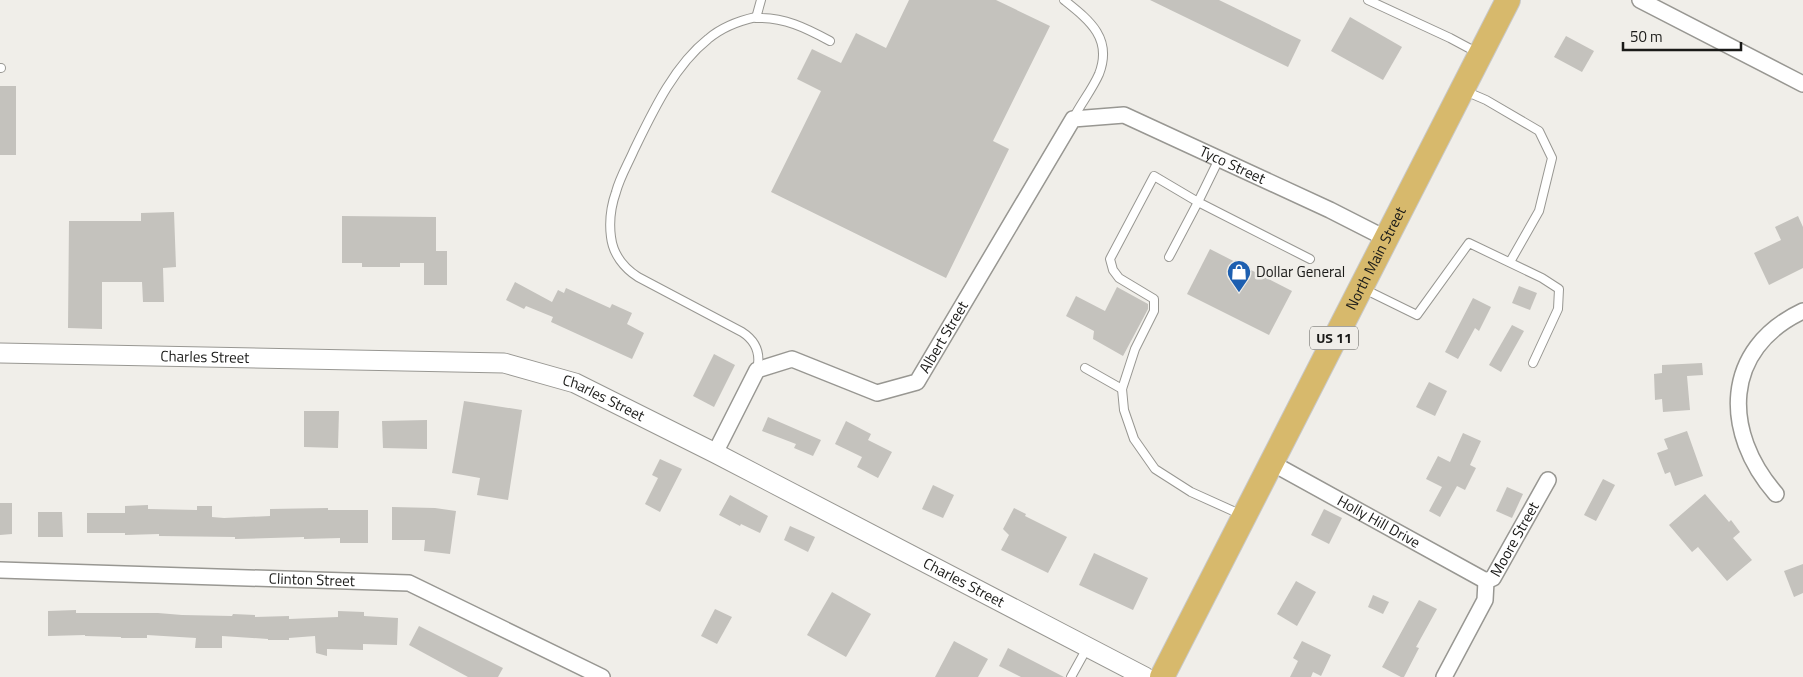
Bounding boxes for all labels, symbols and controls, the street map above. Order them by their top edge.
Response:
scale bar [1623,20,1740,52]
text: 50 m [1630,25,1663,48]
street label: Tyco Street [1196,139,1270,190]
street label: North Main Street [1339,202,1412,314]
shop icon: Dollar General [1226,259,1252,293]
place label: Dollar General [1256,260,1345,283]
street label: Albert Street [913,296,974,377]
road number: US 11 [1310,326,1358,349]
street label: Charles Street [160,344,250,369]
street label: Charles Street [560,368,650,427]
street label: Holly Hill Drive [1333,489,1425,554]
street label: Moore Street [1484,497,1545,581]
street label: Charles Street [919,551,1010,613]
street label: Clinton Street [268,567,356,592]

